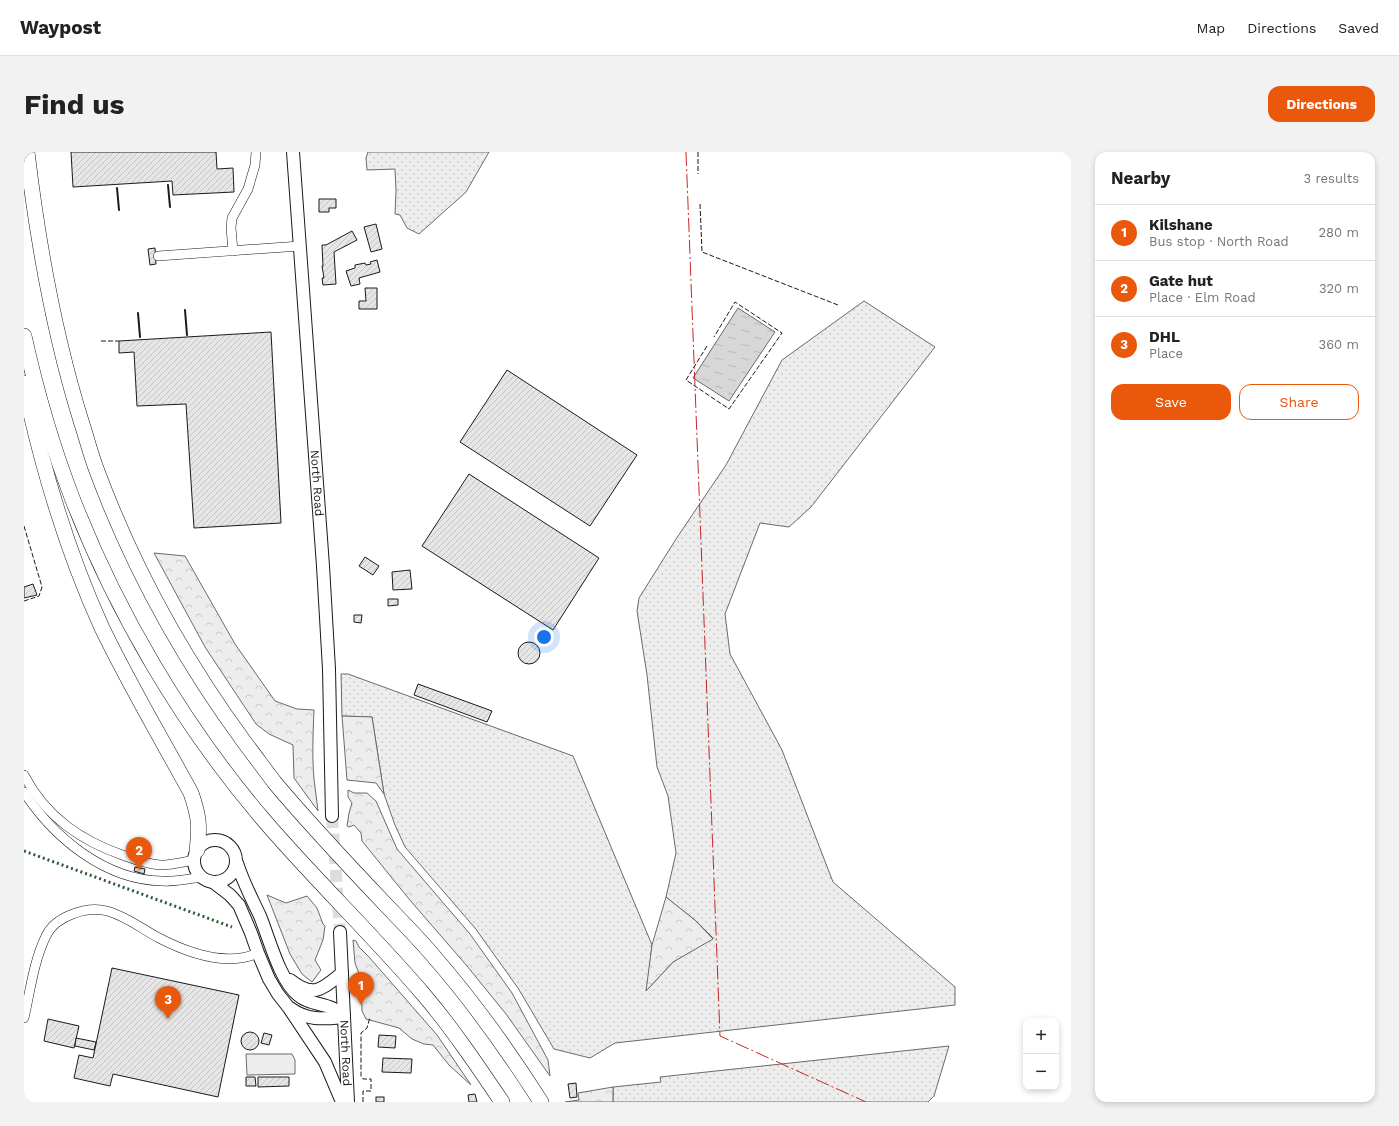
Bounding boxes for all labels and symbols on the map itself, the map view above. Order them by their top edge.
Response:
street label: North Road [308,450,326,517]
your location [534,627,554,647]
pin: 2 [126,837,152,870]
pin: 1 [348,972,374,1005]
pin: 3 [155,986,181,1019]
street label: North Road [337,1019,354,1086]

